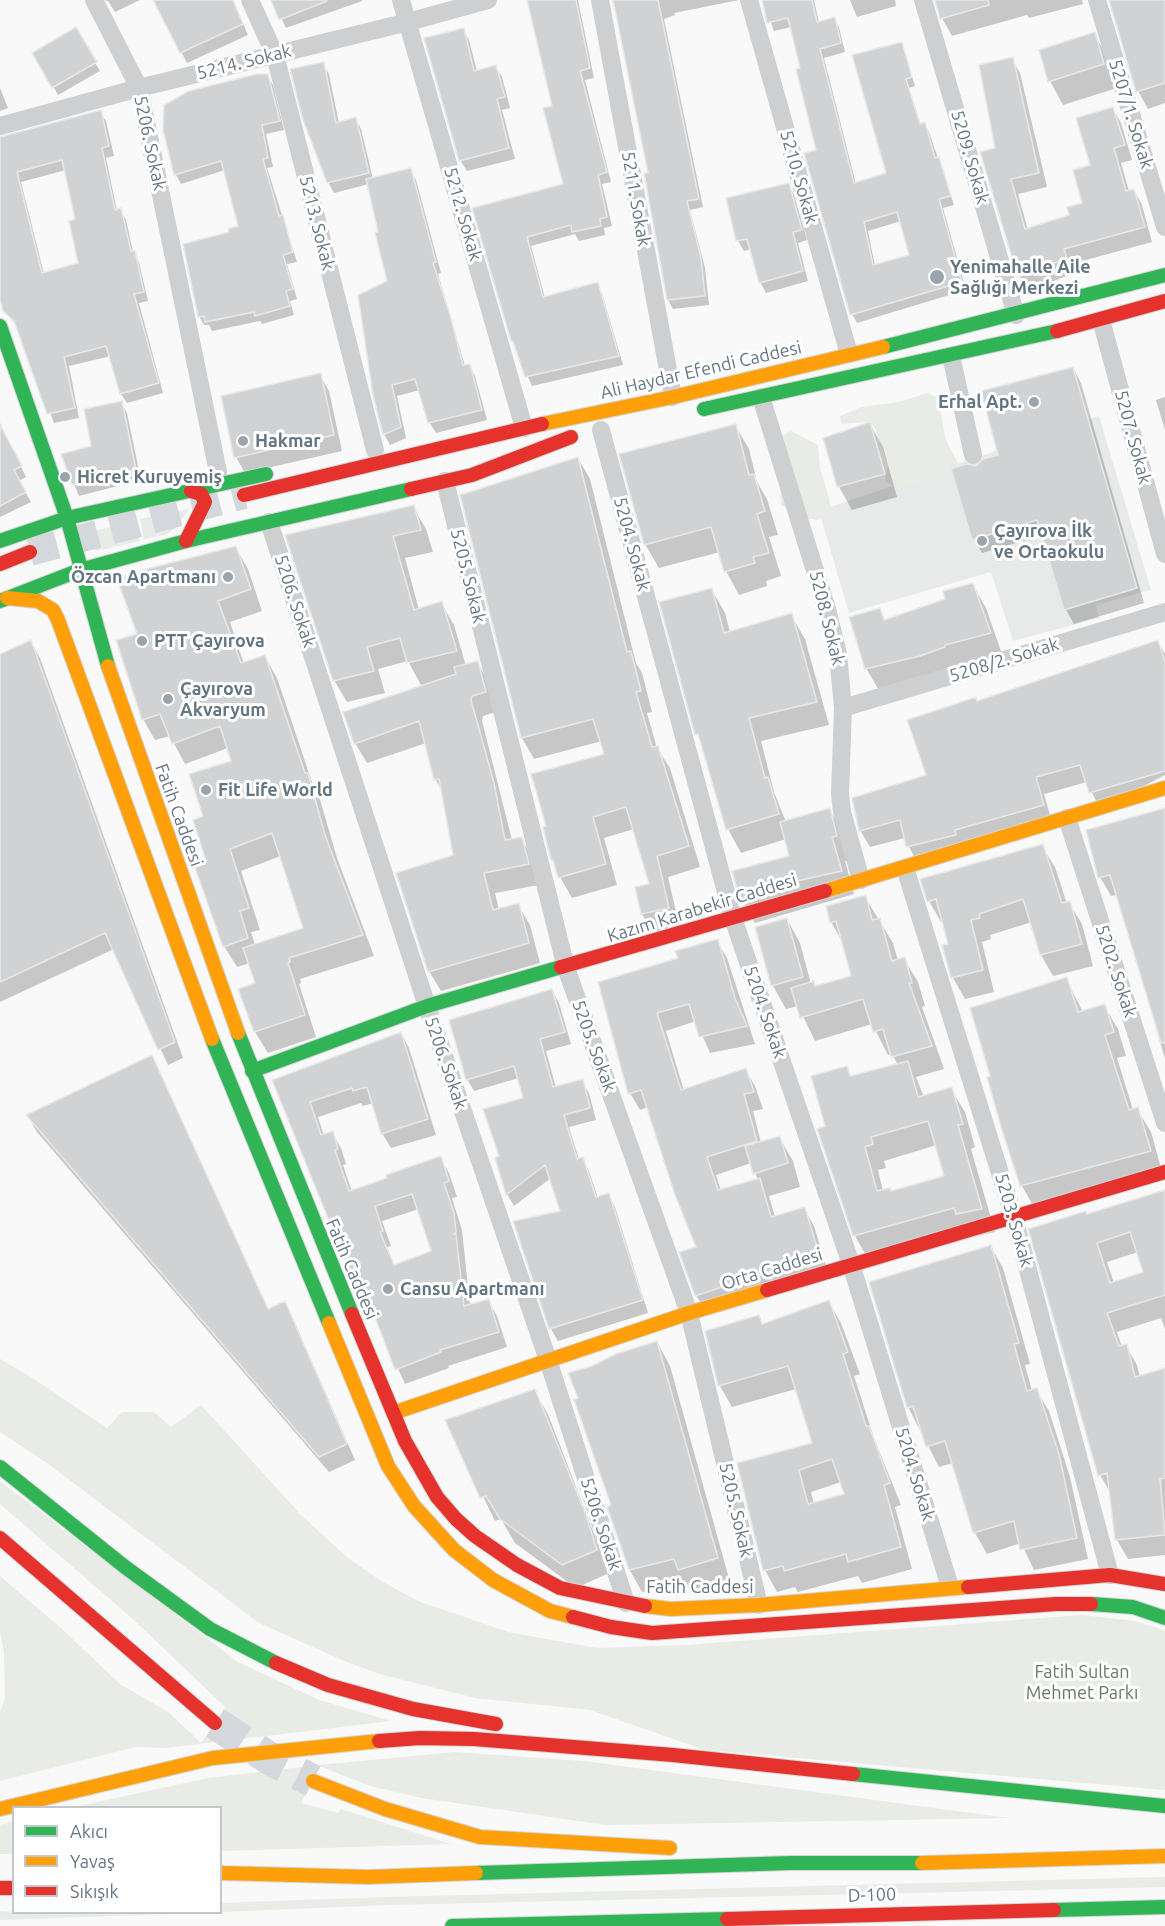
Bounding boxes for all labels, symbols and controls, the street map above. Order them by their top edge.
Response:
street label: 5214. Sokak [195,40,293,84]
street label: 5207/1. Sokak [1104,57,1158,171]
street label: 5206. Sokak [129,94,171,192]
street label: 5209. Sokak [946,108,994,206]
street label: 5210. Sokak [775,128,823,226]
street label: 5211. Sokak [617,150,655,248]
street label: 5212. Sokak [439,165,487,263]
street label: 5213. Sokak [295,174,339,272]
place label: Yenimahalle Aile Sağlığı Merkezi [950,256,1091,298]
marker: Yenimahalle Aile Sağlığı Merkezi [928,268,946,286]
street label: Ali Haydar Efendi Caddesi [598,336,804,404]
street label: 5207. Sokak [1110,388,1156,486]
place label: Erhal Apt. [938,391,1022,413]
marker: Erhal Apt. [1027,395,1041,409]
place label: Hakmar [255,430,321,452]
marker: Hakmar [236,434,250,448]
place label: Hicret Kuruyemiş [77,466,222,488]
marker: Hicret Kuruyemiş [58,470,72,484]
street label: 5204. Sokak [609,495,655,593]
place label: Çayırova İlk ve Ortaokulu [994,520,1104,562]
street label: 5205. Sokak [446,527,490,625]
marker: Çayırova İlk ve Ortaokulu [975,534,989,548]
street label: 5206. Sokak [270,552,320,650]
place label: Özcan Apartmanı [71,566,216,588]
street label: 5208. Sokak [805,569,849,667]
marker: Özcan Apartmanı [221,570,235,584]
place label: PTT Çayırova [154,630,265,652]
street label: 5208/2. Sokak [947,633,1061,687]
marker: PTT Çayırova [135,634,149,648]
place label: Çayırova Akvaryum [180,678,266,720]
marker: Çayırova Akvaryum [161,692,175,706]
street label: Fatih Caddesi [150,761,208,869]
place label: Fit Life World [218,779,333,801]
marker: Fit Life World [199,783,213,797]
street label: Kazım Karabekir Caddesi [605,869,799,947]
street label: 5202. Sokak [1091,922,1141,1020]
street label: 5204. Sokak [739,963,791,1061]
street label: 5205. Sokak [567,997,621,1095]
street label: 5206. Sokak [420,1014,472,1112]
street label: 5203. Sokak [990,1171,1038,1269]
street label: Fatih Caddesi [321,1215,383,1323]
street label: Orta Caddesi [719,1243,825,1295]
place label: Cansu Apartmanı [400,1278,544,1300]
marker: Cansu Apartmanı [381,1282,395,1296]
street label: 5204. Sokak [891,1425,939,1523]
street label: 5205. Sokak [715,1461,757,1559]
street label: 5206. Sokak [576,1475,626,1573]
street label: Fatih Caddesi [646,1576,754,1598]
park label: Fatih Sultan Mehmet Parkı [1026,1661,1138,1704]
legend [12,1806,222,1914]
text: Akıcı [70,1821,108,1841]
text: Yavaş [70,1851,115,1871]
text: Sıkışık [70,1881,119,1901]
street label: D-100 [847,1883,897,1907]

